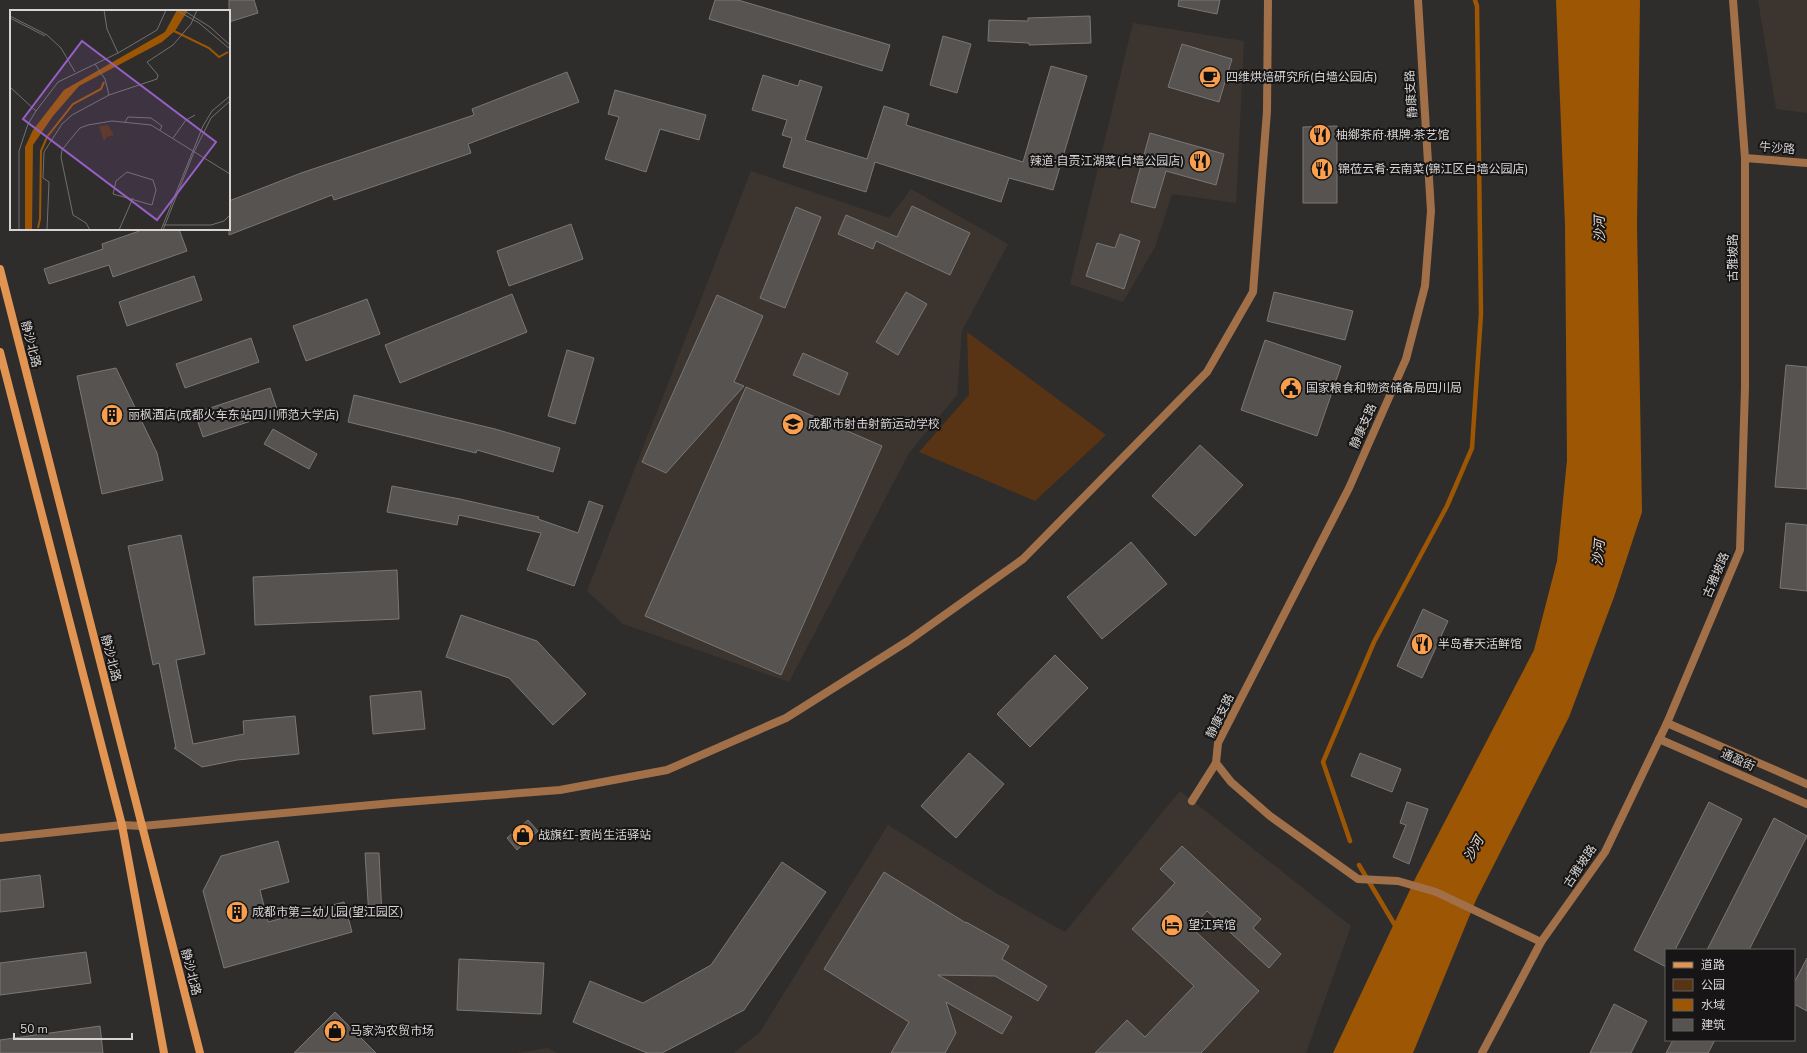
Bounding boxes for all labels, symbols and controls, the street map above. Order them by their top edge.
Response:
inset map [10,10,230,230]
cafe icon: 四维烘焙研究所(白墙公园店) [1197,64,1223,90]
place label: 四维烘焙研究所(白墙公园店) [1226,69,1378,85]
street label: 静康支路 [1401,69,1421,119]
restaurant icon: 柚鄉茶府·棋牌·茶艺馆 [1307,122,1333,148]
place label: 柚鄉茶府·棋牌·茶艺馆 [1336,127,1449,143]
street label: 牛沙路 [1758,138,1796,158]
restaurant icon: 辣道·自贡江湖菜(白墙公园店) [1187,148,1213,174]
place label: 辣道·自贡江湖菜(白墙公园店) [1030,153,1184,169]
restaurant icon: 锦莅云肴·云南菜(锦江区白墙公园店) [1309,156,1335,182]
place label: 锦莅云肴·云南菜(锦江区白墙公园店) [1338,161,1528,177]
water label: 沙河 [1591,213,1609,242]
street label: 古雅坡路 [1725,234,1741,282]
street label: 静沙北路 [17,319,45,369]
public building icon: 国家粮食和物资储备局四川局 [1278,375,1304,401]
place label: 国家粮食和物资储备局四川局 [1306,380,1462,396]
street label: 静康支路 [1346,401,1380,451]
building icon: 丽枫酒店(成都火车东站四川师范大学店) [99,402,125,428]
place label: 丽枫酒店(成都火车东站四川师范大学店) [128,407,340,423]
school or university icon: 成都市射击射箭运动学校 [780,411,806,437]
place label: 成都市射击射箭运动学校 [808,416,940,432]
water label: 沙河 [1589,536,1609,567]
street label: 古雅坡路 [1699,550,1733,600]
restaurant icon: 半岛春天活鲜馆 [1409,631,1435,657]
street label: 静沙北路 [97,633,125,683]
place label: 半岛春天活鲜馆 [1438,636,1522,652]
street label: 静康支路 [1202,691,1238,741]
street label: 通盈街 [1718,745,1758,775]
shop icon: 战旗红-賨尚生活驿站 [510,822,536,848]
place label: 战旗红-賨尚生活驿站 [538,827,651,843]
water label: 沙河 [1460,831,1490,865]
street label: 古雅坡路 [1560,842,1600,890]
building icon: 成都市第二幼儿园(望江园区) [224,899,250,925]
place label: 成都市第二幼儿园(望江园区) [252,904,404,920]
hotel icon: 望江宾馆 [1159,912,1185,938]
place label: 望江宾馆 [1188,917,1236,933]
street label: 静沙北路 [177,947,205,997]
legend [1665,949,1795,1041]
text: 道路 [1701,957,1725,973]
text: 公园 [1701,977,1725,993]
text: 水域 [1701,997,1725,1013]
scale bar [14,1015,132,1041]
text: 建筑 [1701,1017,1725,1033]
shop icon: 马家沟农贸市场 [322,1018,348,1044]
text: 50 m [20,1021,48,1037]
place label: 马家沟农贸市场 [350,1023,434,1039]

